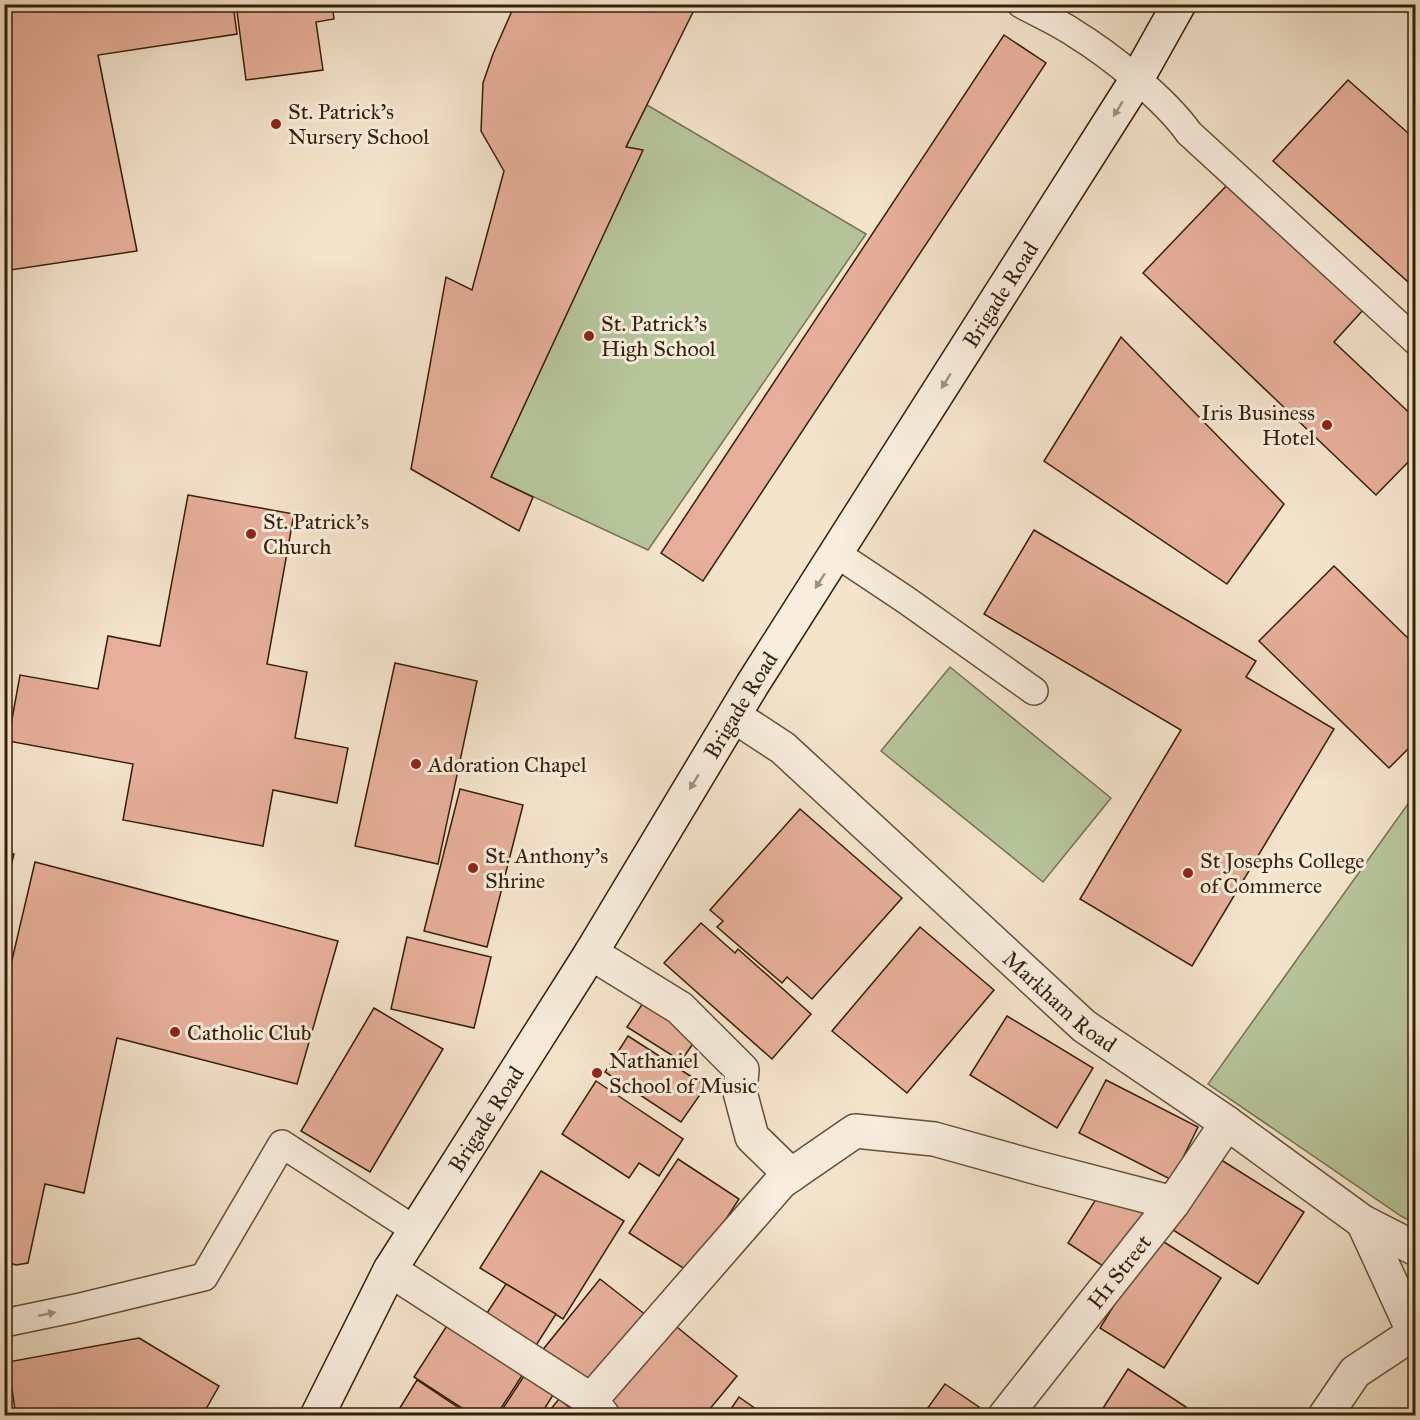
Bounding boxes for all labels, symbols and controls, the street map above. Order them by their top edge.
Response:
place label: St. Patrick's Nursery School [288,98,429,150]
one-way arrow [1112,101,1123,118]
marker: St. Patrick's Nursery School [269,117,283,131]
street label: Brigade Road [957,236,1044,352]
place label: St. Patrick's High School [601,310,716,362]
marker: St. Patrick's High School [582,329,596,343]
one-way arrow [941,373,952,389]
place label: Iris Business Hotel [1201,399,1315,451]
marker: Iris Business Hotel [1320,418,1334,432]
place label: St. Patrick's Church [263,508,369,560]
marker: St. Patrick's Church [244,527,258,541]
one-way arrow [814,573,825,589]
street label: Brigade Road [698,647,783,763]
place label: Adoration Chapel [427,751,587,778]
marker: Adoration Chapel [409,757,423,771]
one-way arrow [688,774,699,790]
place label: St. Anthony's Shrine [485,842,608,894]
place label: St Josephs College of Commerce [1200,847,1364,899]
marker: St. Anthony's Shrine [466,861,480,875]
marker: St Josephs College of Commerce [1181,866,1195,880]
street label: Markham Road [998,945,1122,1058]
place label: Catholic Club [187,1019,312,1046]
marker: Catholic Club [168,1025,182,1039]
place label: Nathaniel School of Music [609,1047,757,1099]
street label: Brigade Road [442,1061,529,1177]
marker: Nathaniel School of Music [590,1066,604,1080]
street label: H1 Street [1081,1229,1157,1314]
one-way arrow [37,1309,56,1318]

